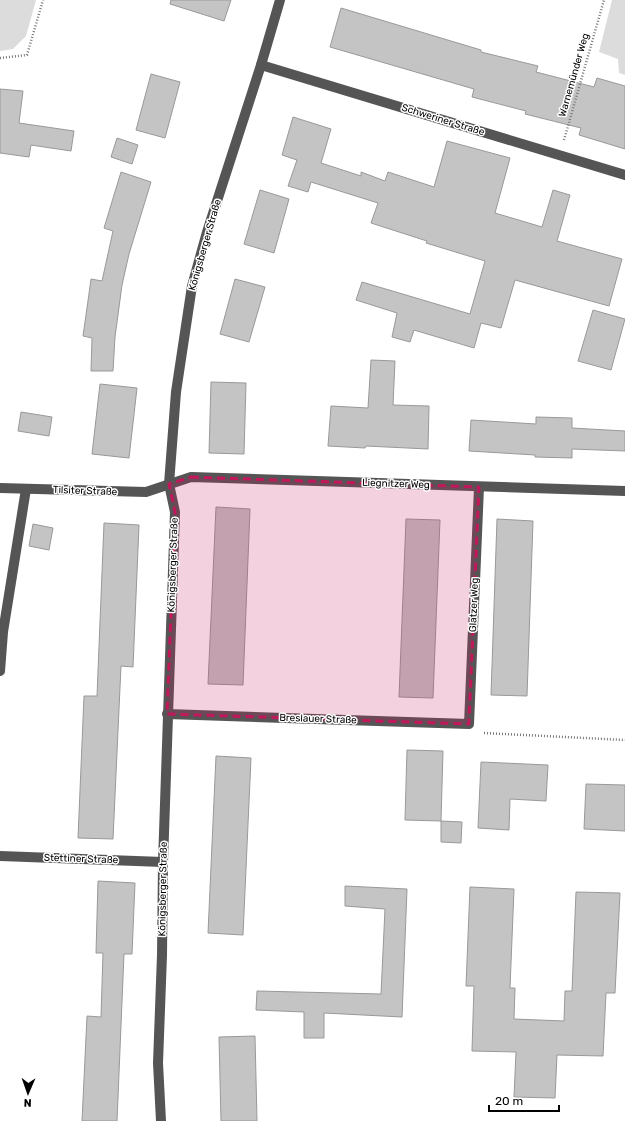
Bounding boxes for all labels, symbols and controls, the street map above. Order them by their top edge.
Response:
street label: Warnemünder Weg [556,32,592,118]
street label: Schweriner Straße [400,102,486,138]
street label: Königsberger Straße [186,197,224,292]
street label: Liegnitzer Weg [362,477,430,491]
street label: Tilsiter Straße [53,484,118,498]
street label: Königsberger Straße [165,517,181,613]
street label: Glatzer Weg [467,578,481,632]
street label: Breslauer Straße [279,712,357,726]
street label: Königsberger Straße [156,841,170,936]
street label: Stettiner Straße [44,852,119,866]
north arrow [8,1073,48,1113]
scale bar [489,1087,559,1113]
text: 20 m [495,1094,523,1108]
text: N [23,1096,32,1109]

